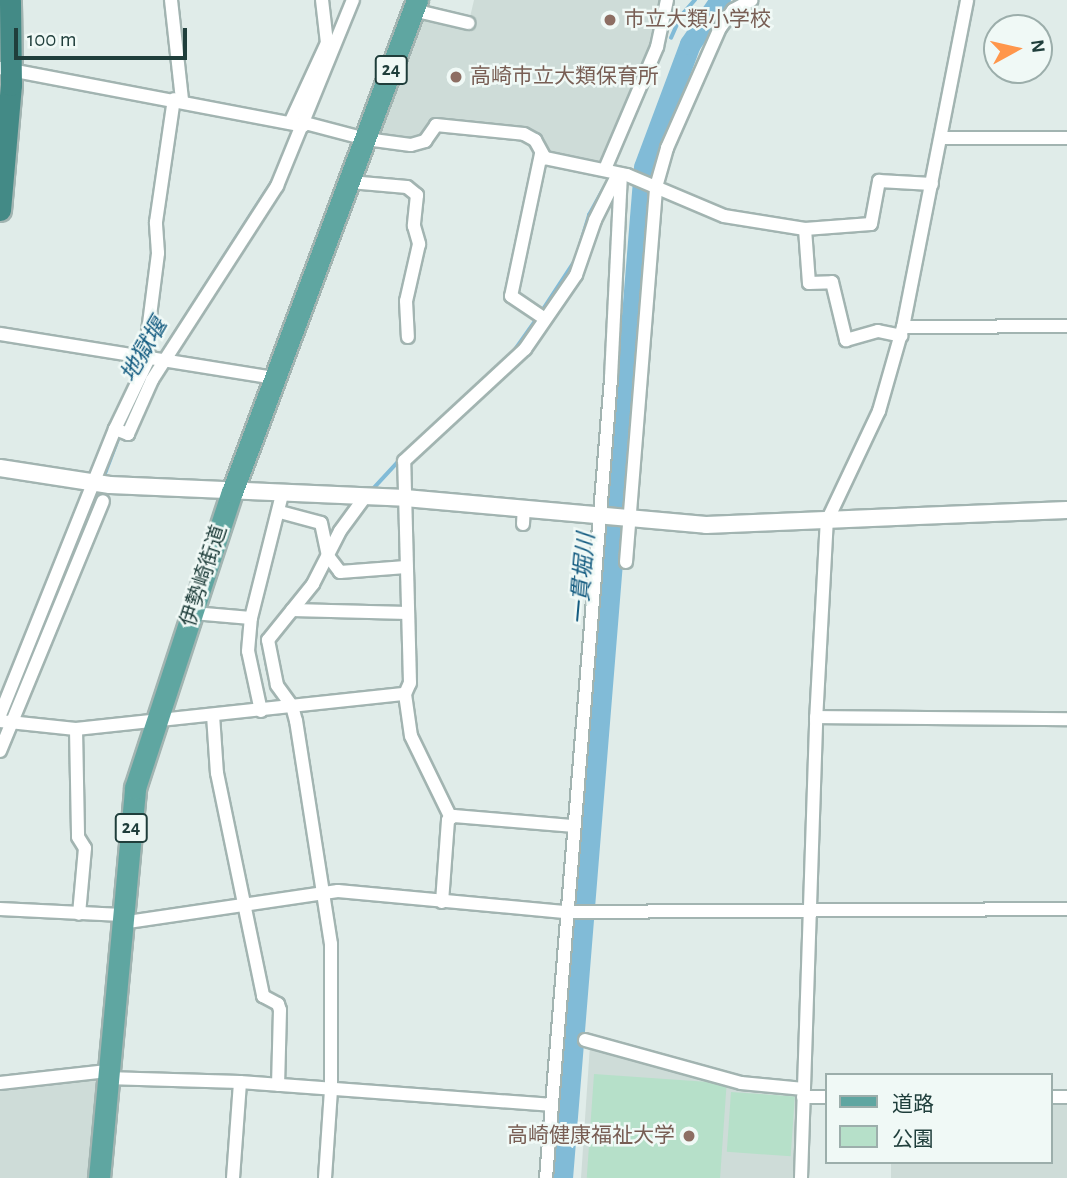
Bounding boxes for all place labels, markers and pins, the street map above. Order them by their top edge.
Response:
place label: 市立大類小学校 [624,7,771,33]
marker: 市立大類小学校 [602,12,618,28]
place label: 高崎市立大類保育所 [470,64,659,90]
marker: 高崎市立大類保育所 [448,69,464,85]
place label: 高崎健康福祉大学 [507,1123,675,1149]
marker: 高崎健康福祉大学 [681,1128,697,1144]

